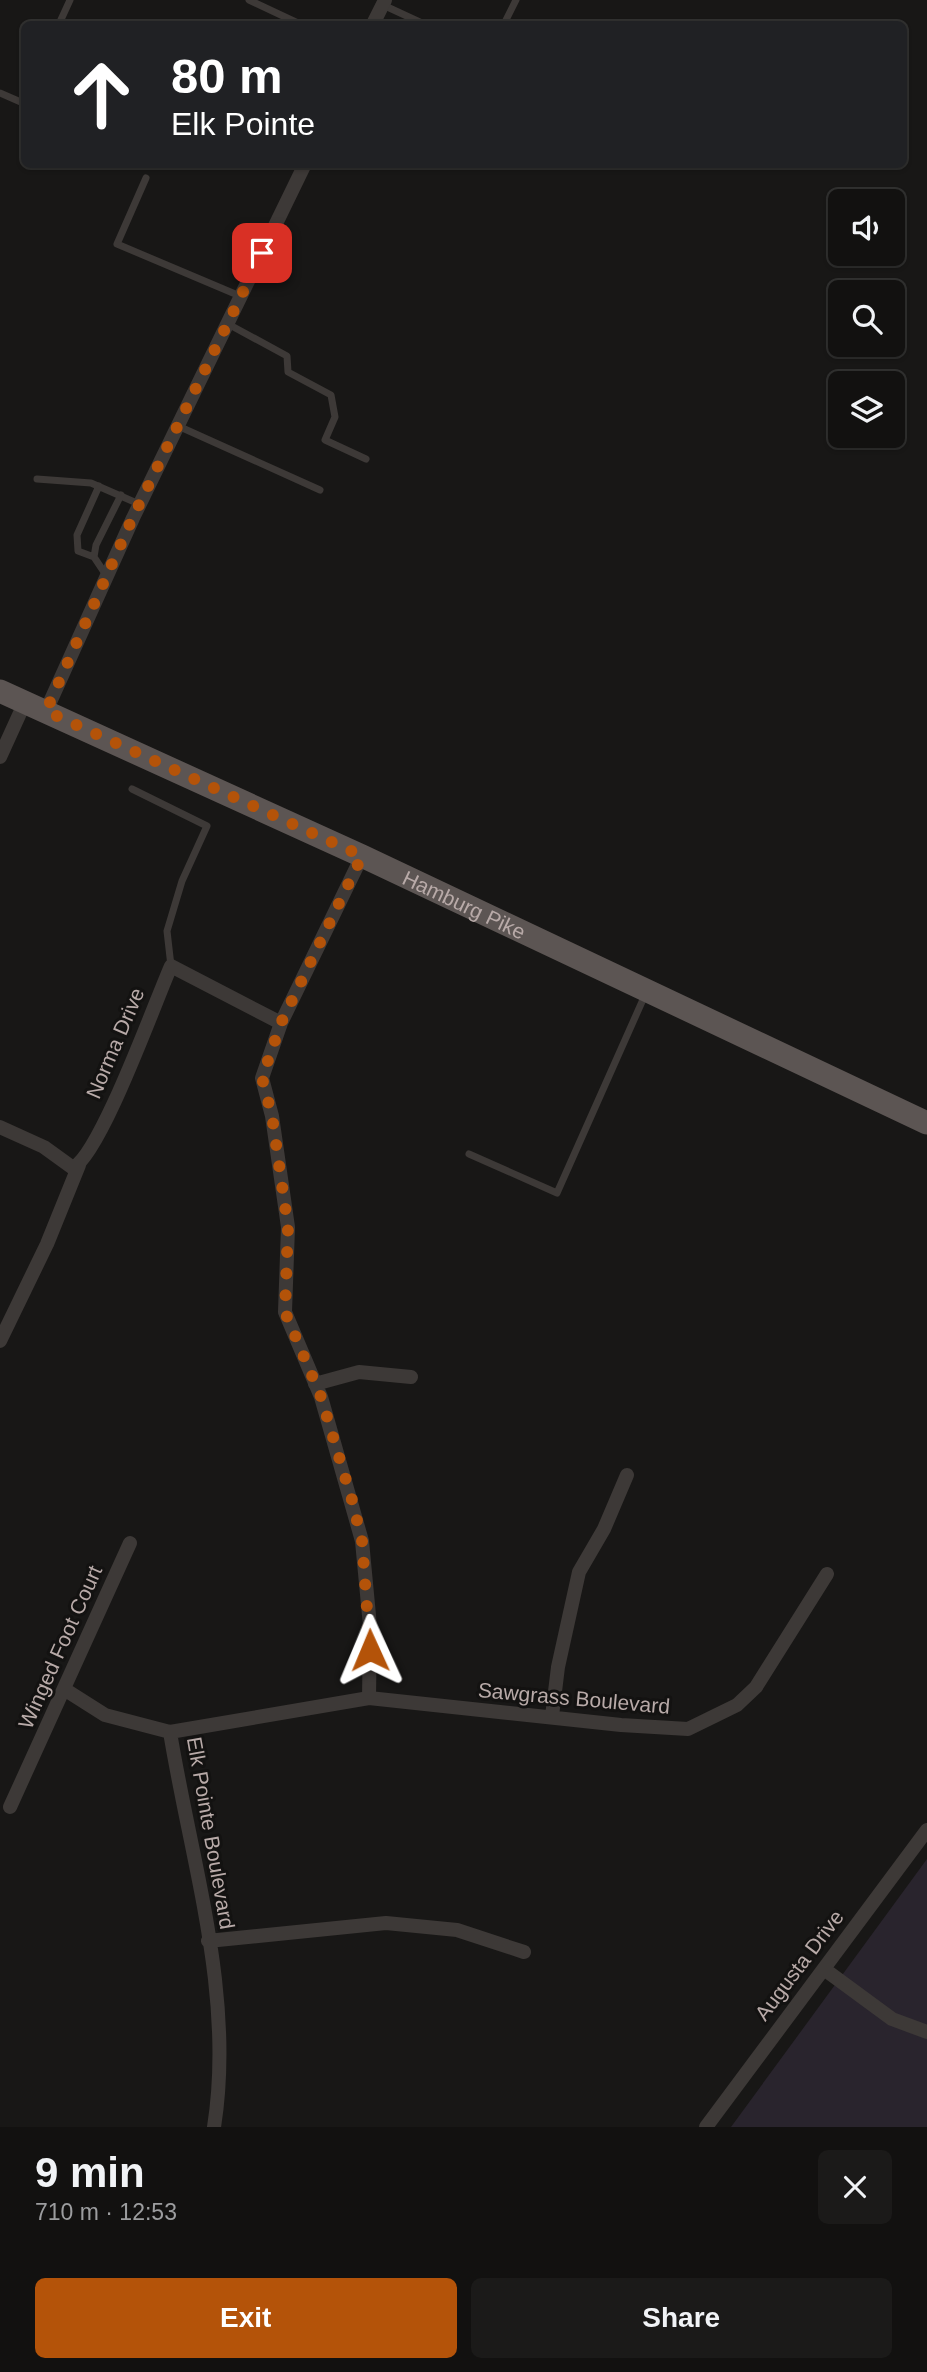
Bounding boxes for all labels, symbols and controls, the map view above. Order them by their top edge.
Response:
icon: ahead [56,49,147,140]
text: 80 m [171,49,283,103]
text: Elk Pointe [171,106,315,142]
map controls [828,189,905,448]
button: sound [828,189,905,266]
pin [232,223,292,283]
icon: arrive [243,234,281,272]
button: search [828,280,905,357]
button: layers [828,371,905,448]
street label: Hamburg Pike [399,866,529,943]
street label: Norma Drive [81,984,149,1102]
street label: Winged Foot Court [14,1562,106,1732]
position arrow [333,1613,407,1687]
street label: Sawgrass Boulevard [477,1678,671,1718]
street label: Elk Pointe Boulevard [183,1735,239,1931]
street label: Augusta Drive [750,1905,848,2025]
text: 9 min [35,2149,145,2196]
button: close [818,2150,892,2224]
text: 710 m · 12:53 [35,2199,177,2225]
button: Exit [35,2278,457,2358]
button: Share [471,2278,892,2358]

